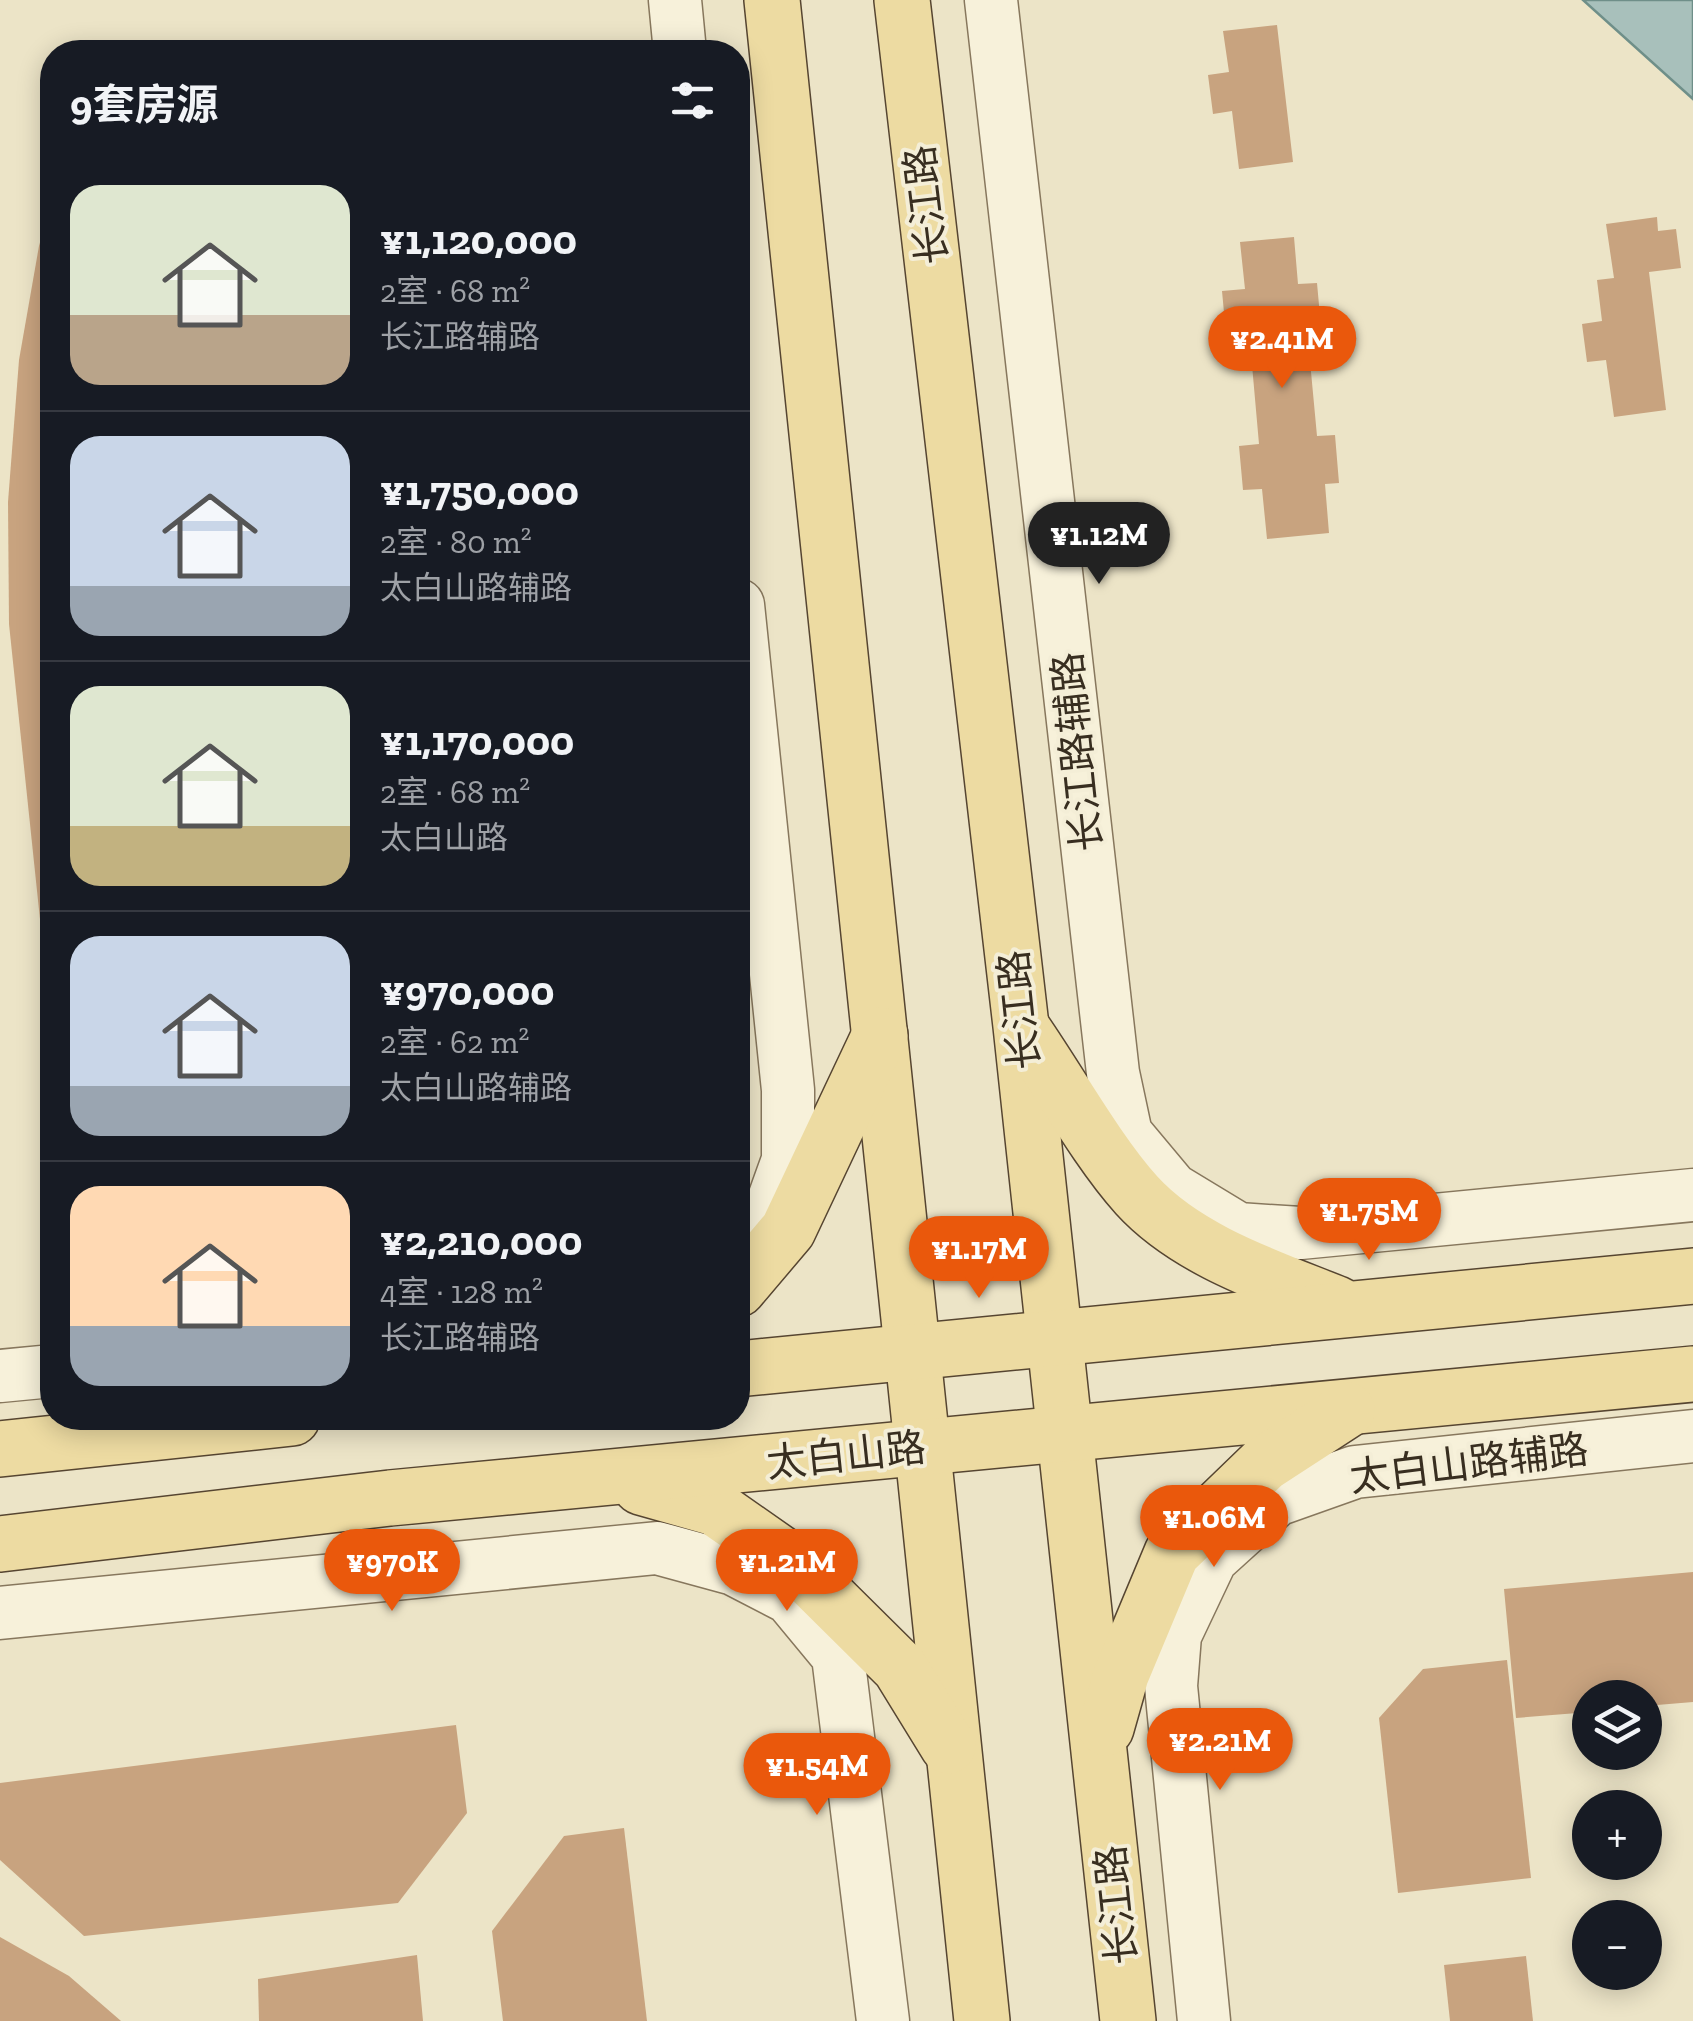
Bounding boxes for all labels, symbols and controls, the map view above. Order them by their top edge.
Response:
icon: filters [665,73,720,128]
text: 9套房源 [70,79,218,130]
street label: 长江路 [895,143,957,267]
text: ¥1,120,000 [380,214,577,265]
icon: home [150,225,270,345]
text: 2室 · 68 m² [380,272,530,310]
pin: ¥2.41M [1201,306,1363,391]
text: 长江路辅路 [380,318,540,356]
text: ¥2.41M [1230,319,1334,357]
text: ¥1,750,000 [380,465,579,516]
icon: home [150,476,270,596]
pin: ¥1.12M [1018,502,1180,587]
text: ¥1.12M [1050,515,1148,553]
text: 2室 · 80 m² [380,523,532,561]
text: 太白山路辅路 [380,569,572,607]
street label: 长江路辅路 [1043,650,1111,854]
text: ¥1,170,000 [380,715,574,766]
icon: home [150,726,270,846]
text: 2室 · 68 m² [380,773,530,811]
text: 太白山路 [380,819,508,857]
street label: 长江路 [989,948,1049,1072]
text: ¥970,000 [380,965,554,1016]
icon: home [150,976,270,1096]
text: 2室 · 62 m² [380,1023,529,1061]
text: 太白山路辅路 [380,1069,572,1107]
pin: ¥1.75M [1288,1178,1450,1263]
text: ¥1.75M [1319,1191,1419,1229]
text: ¥2,210,000 [380,1215,582,1266]
pin: ¥1.17M [898,1216,1060,1301]
icon: home [150,1226,270,1346]
text: ¥1.17M [931,1229,1027,1267]
text: 4室 · 128 m² [380,1273,543,1311]
text: 长江路辅路 [380,1319,540,1357]
street label: 太白山路 [764,1423,928,1487]
street label: 太白山路辅路 [1347,1425,1591,1501]
pin: ¥1.06M [1133,1485,1295,1570]
text: ¥1.06M [1162,1498,1266,1536]
pin: ¥970K [322,1529,462,1614]
pin: ¥1.21M [706,1529,868,1614]
text: ¥970K [346,1542,438,1580]
text: ¥1.21M [738,1542,836,1580]
map controls [1572,1680,1662,1990]
button: layers [1572,1680,1662,1770]
pin: ¥2.21M [1139,1708,1301,1793]
text: ¥2.21M [1169,1721,1271,1759]
pin: ¥1.54M [736,1733,898,1818]
text: ¥1.54M [765,1746,869,1784]
button: + [1572,1790,1662,1880]
street label: 长江路 [1086,1843,1146,1967]
button: − [1572,1900,1662,1990]

